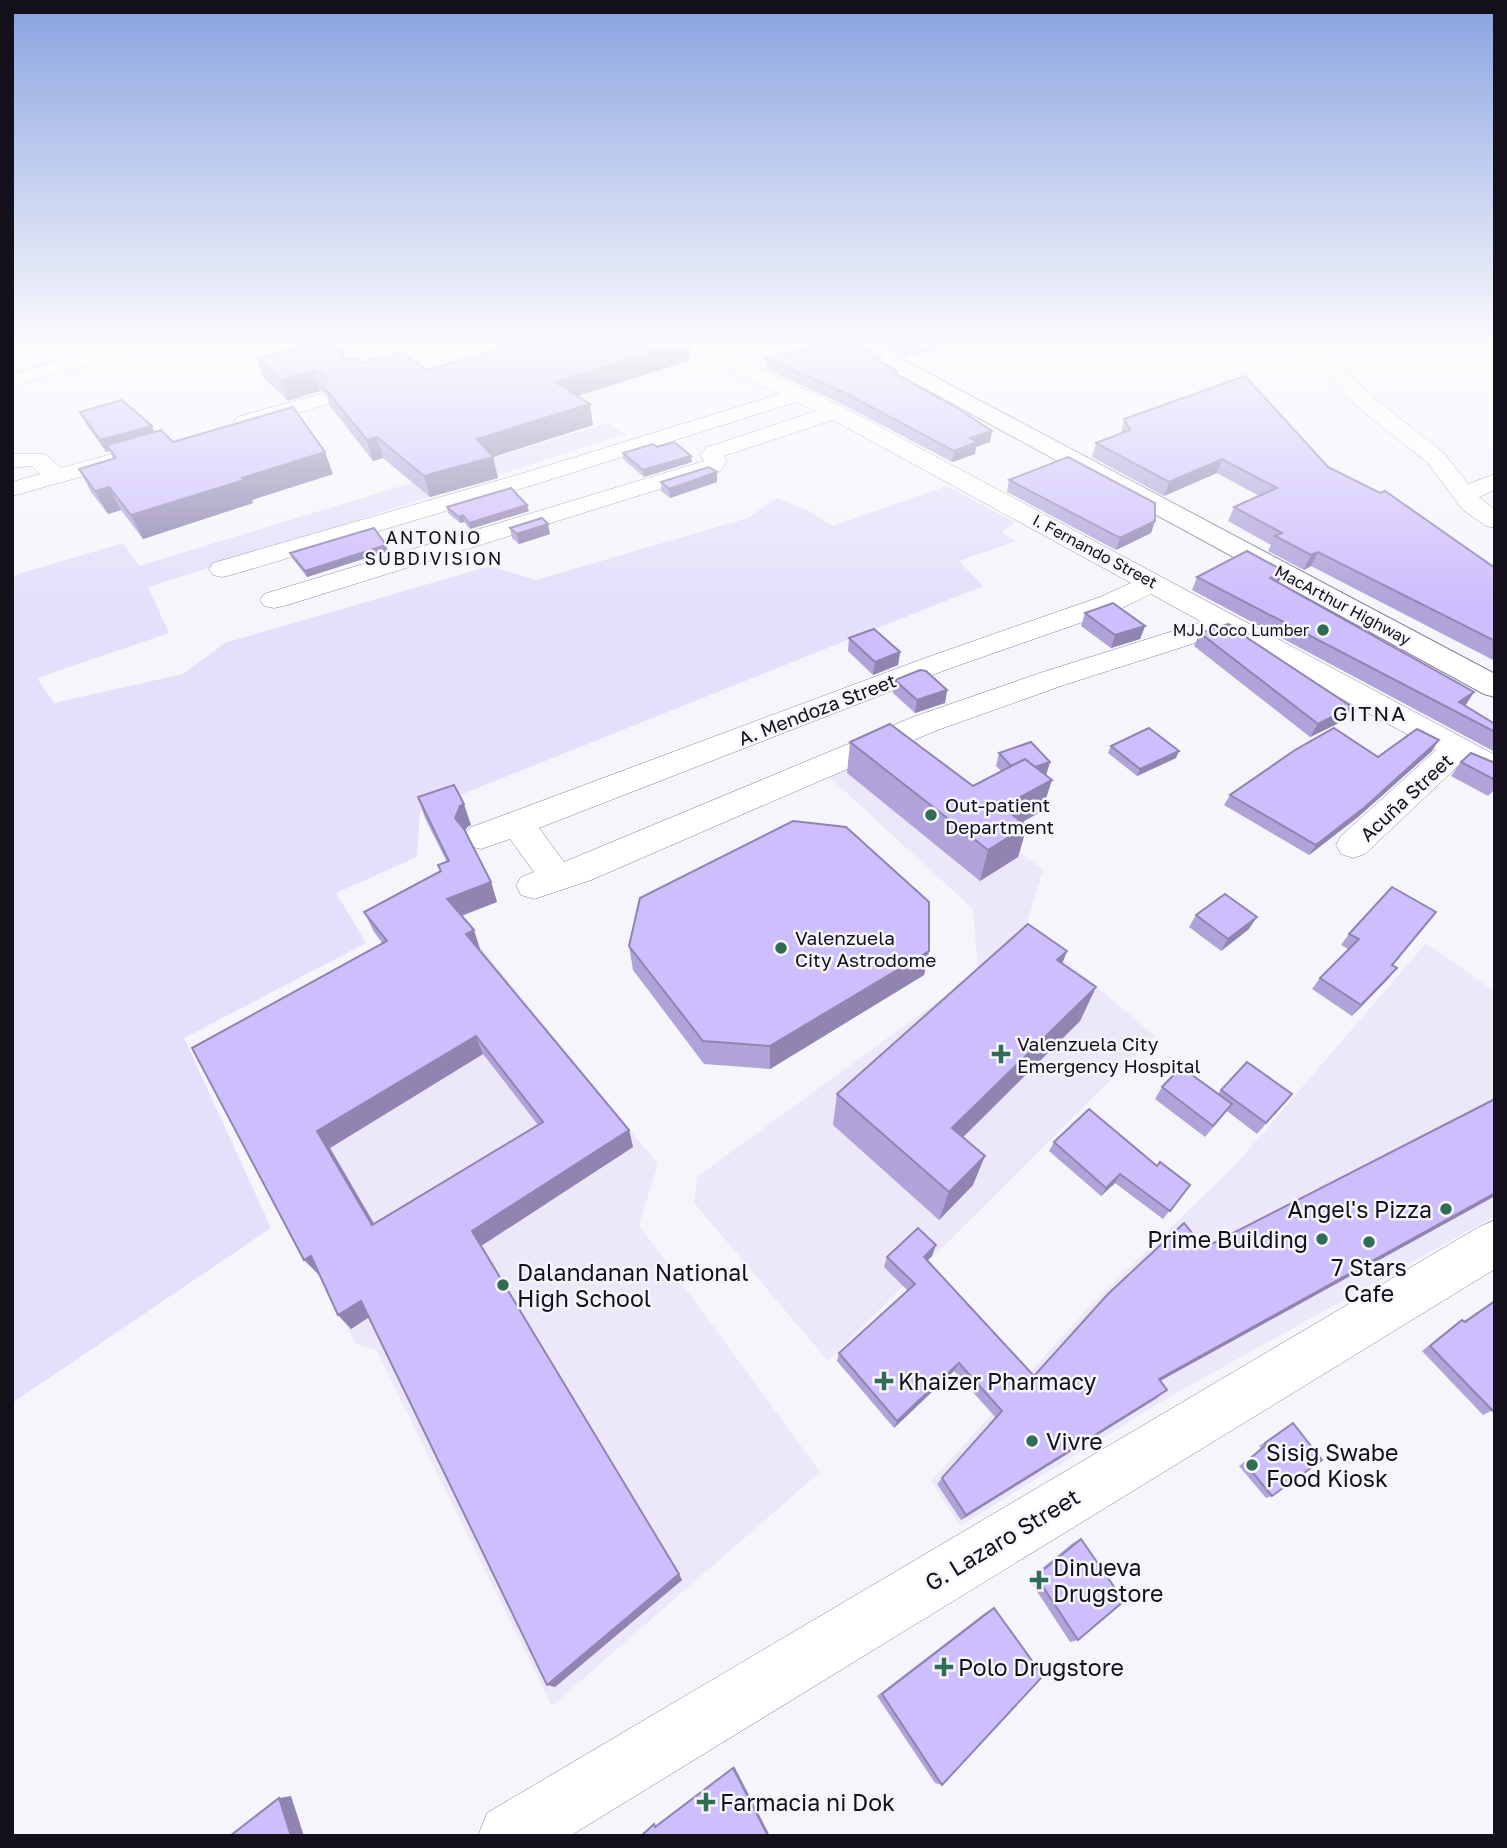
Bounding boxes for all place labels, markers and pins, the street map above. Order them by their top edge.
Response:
place label: MJJ Coco Lumber [1173,620,1309,640]
marker: MJJ Coco Lumber [1315,622,1331,638]
place label: Out-patient Department [945,793,1054,838]
marker: Out-patient Department [923,807,939,823]
place label: Valenzuela City Astrodome [795,926,936,971]
marker: Valenzuela City Astrodome [773,940,789,956]
place label: Valenzuela City Emergency Hospital [1017,1032,1201,1077]
marker: Valenzuela City Emergency Hospital [991,1044,1011,1064]
place label: Angel's Pizza [1288,1195,1432,1223]
marker: Angel's Pizza [1438,1201,1454,1217]
place label: Prime Building [1147,1225,1308,1253]
marker: Prime Building [1314,1231,1330,1247]
marker: 7 Stars Cafe [1361,1234,1377,1250]
place label: 7 Stars Cafe [1331,1253,1407,1307]
place label: Dalandanan National High School [517,1258,749,1312]
marker: Dalandanan National High School [495,1277,511,1293]
place label: Khaizer Pharmacy [898,1367,1097,1395]
marker: Khaizer Pharmacy [876,1373,892,1389]
place label: Vivre [1046,1427,1103,1455]
marker: Vivre [1024,1433,1040,1449]
place label: Sisig Swabe Food Kiosk [1266,1438,1398,1492]
marker: Sisig Swabe Food Kiosk [1244,1457,1260,1473]
place label: Dinueva Drugstore [1053,1553,1163,1607]
marker: Dinueva Drugstore [1031,1572,1047,1588]
place label: Polo Drugstore [958,1653,1124,1681]
marker: Polo Drugstore [936,1659,952,1675]
place label: Farmacia ni Dok [720,1788,895,1816]
marker: Farmacia ni Dok [698,1794,714,1810]

